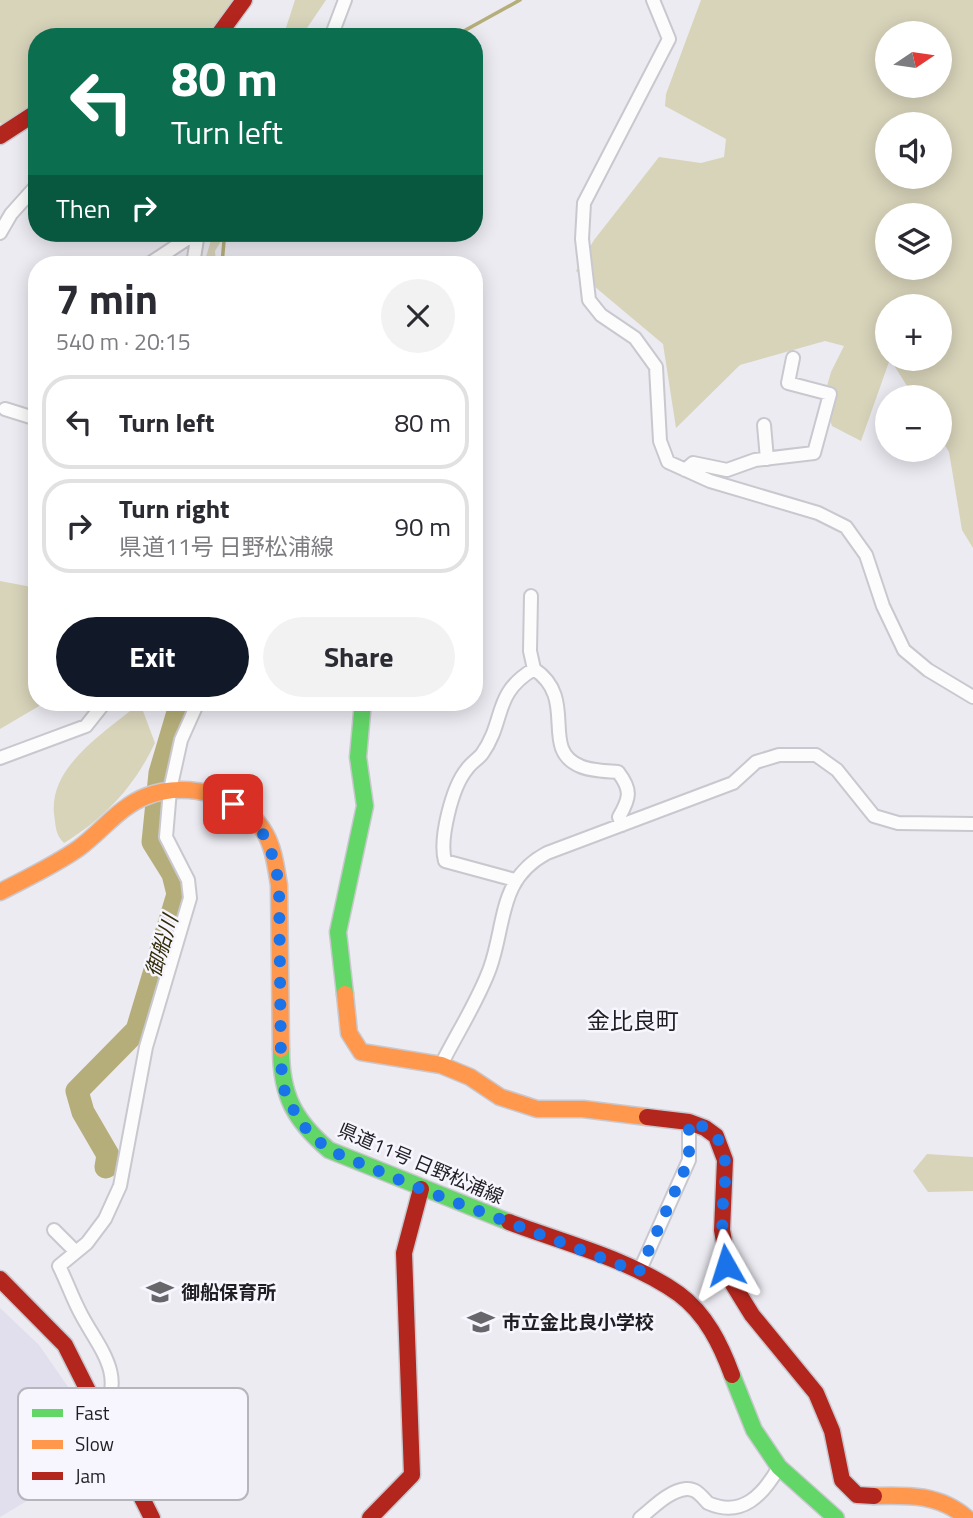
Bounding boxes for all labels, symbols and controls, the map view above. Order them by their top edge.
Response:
north arrow [875,21,952,98]
map controls [875,21,952,462]
text: 80 m [171,40,278,115]
icon: left [56,56,147,147]
text: Turn left [171,108,283,156]
button: sound [875,112,952,189]
text: Then [56,189,111,228]
icon: right [125,189,163,227]
button: layers [875,203,952,280]
text: 7 min [56,266,158,330]
button: close [381,279,455,353]
button: + [875,294,952,371]
text: 540 m · 20:15 [56,324,191,359]
button: − [875,385,952,462]
icon: left [60,403,98,441]
text: Turn left [119,403,214,442]
text: 80 m [394,403,451,442]
text: Turn right [119,489,230,528]
icon: right [60,507,98,545]
text: 90 m [394,507,451,546]
text: 県道11号 日野松浦線 [119,529,334,564]
button: Exit [56,617,249,697]
button: Share [263,617,455,697]
pin [203,774,263,834]
icon: arrive [214,785,252,823]
water label: 御船川 [137,909,186,981]
district label: 金比良町 [587,1003,679,1038]
street label: 県道11号 日野松浦線 [334,1115,509,1211]
position arrow [689,1228,763,1302]
school or university icon: 御船保育所 [145,1277,175,1307]
place label: 御船保育所 [181,1277,276,1306]
school or university icon: 市立金比良小学校 [466,1307,496,1337]
place label: 市立金比良小学校 [502,1307,654,1336]
legend [18,1388,248,1500]
text: Fast [75,1398,110,1427]
text: Slow [75,1429,114,1458]
text: Jam [75,1461,106,1490]

